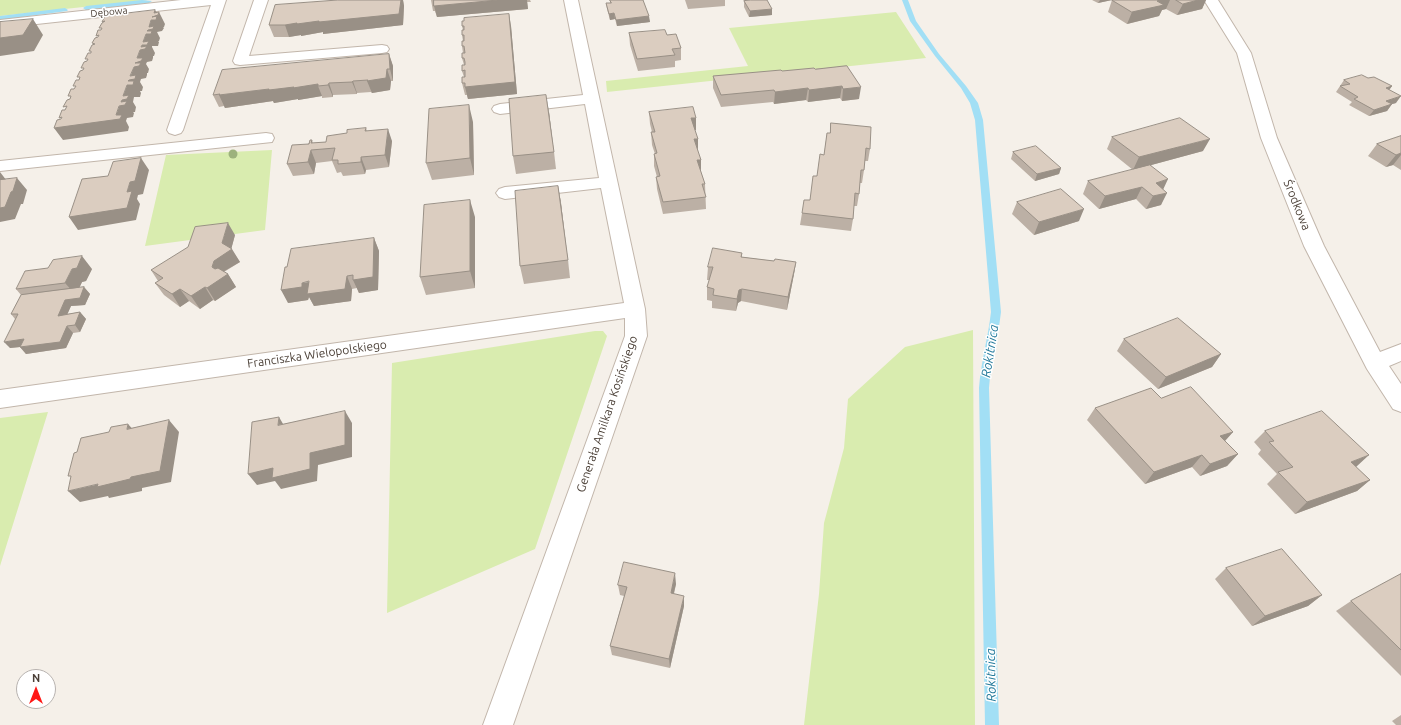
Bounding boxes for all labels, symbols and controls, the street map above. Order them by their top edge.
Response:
street label: Dębowa [90,4,128,20]
street label: Środkowa [1280,178,1314,232]
water label: Rokitnica [978,323,1002,379]
street label: Generała Amilkara Kosińskiego [573,334,641,494]
street label: Franciszka Wielopolskiego [246,337,388,371]
water label: Rokitnica [983,648,999,702]
north arrow [16,669,56,709]
text: N [32,672,40,684]

